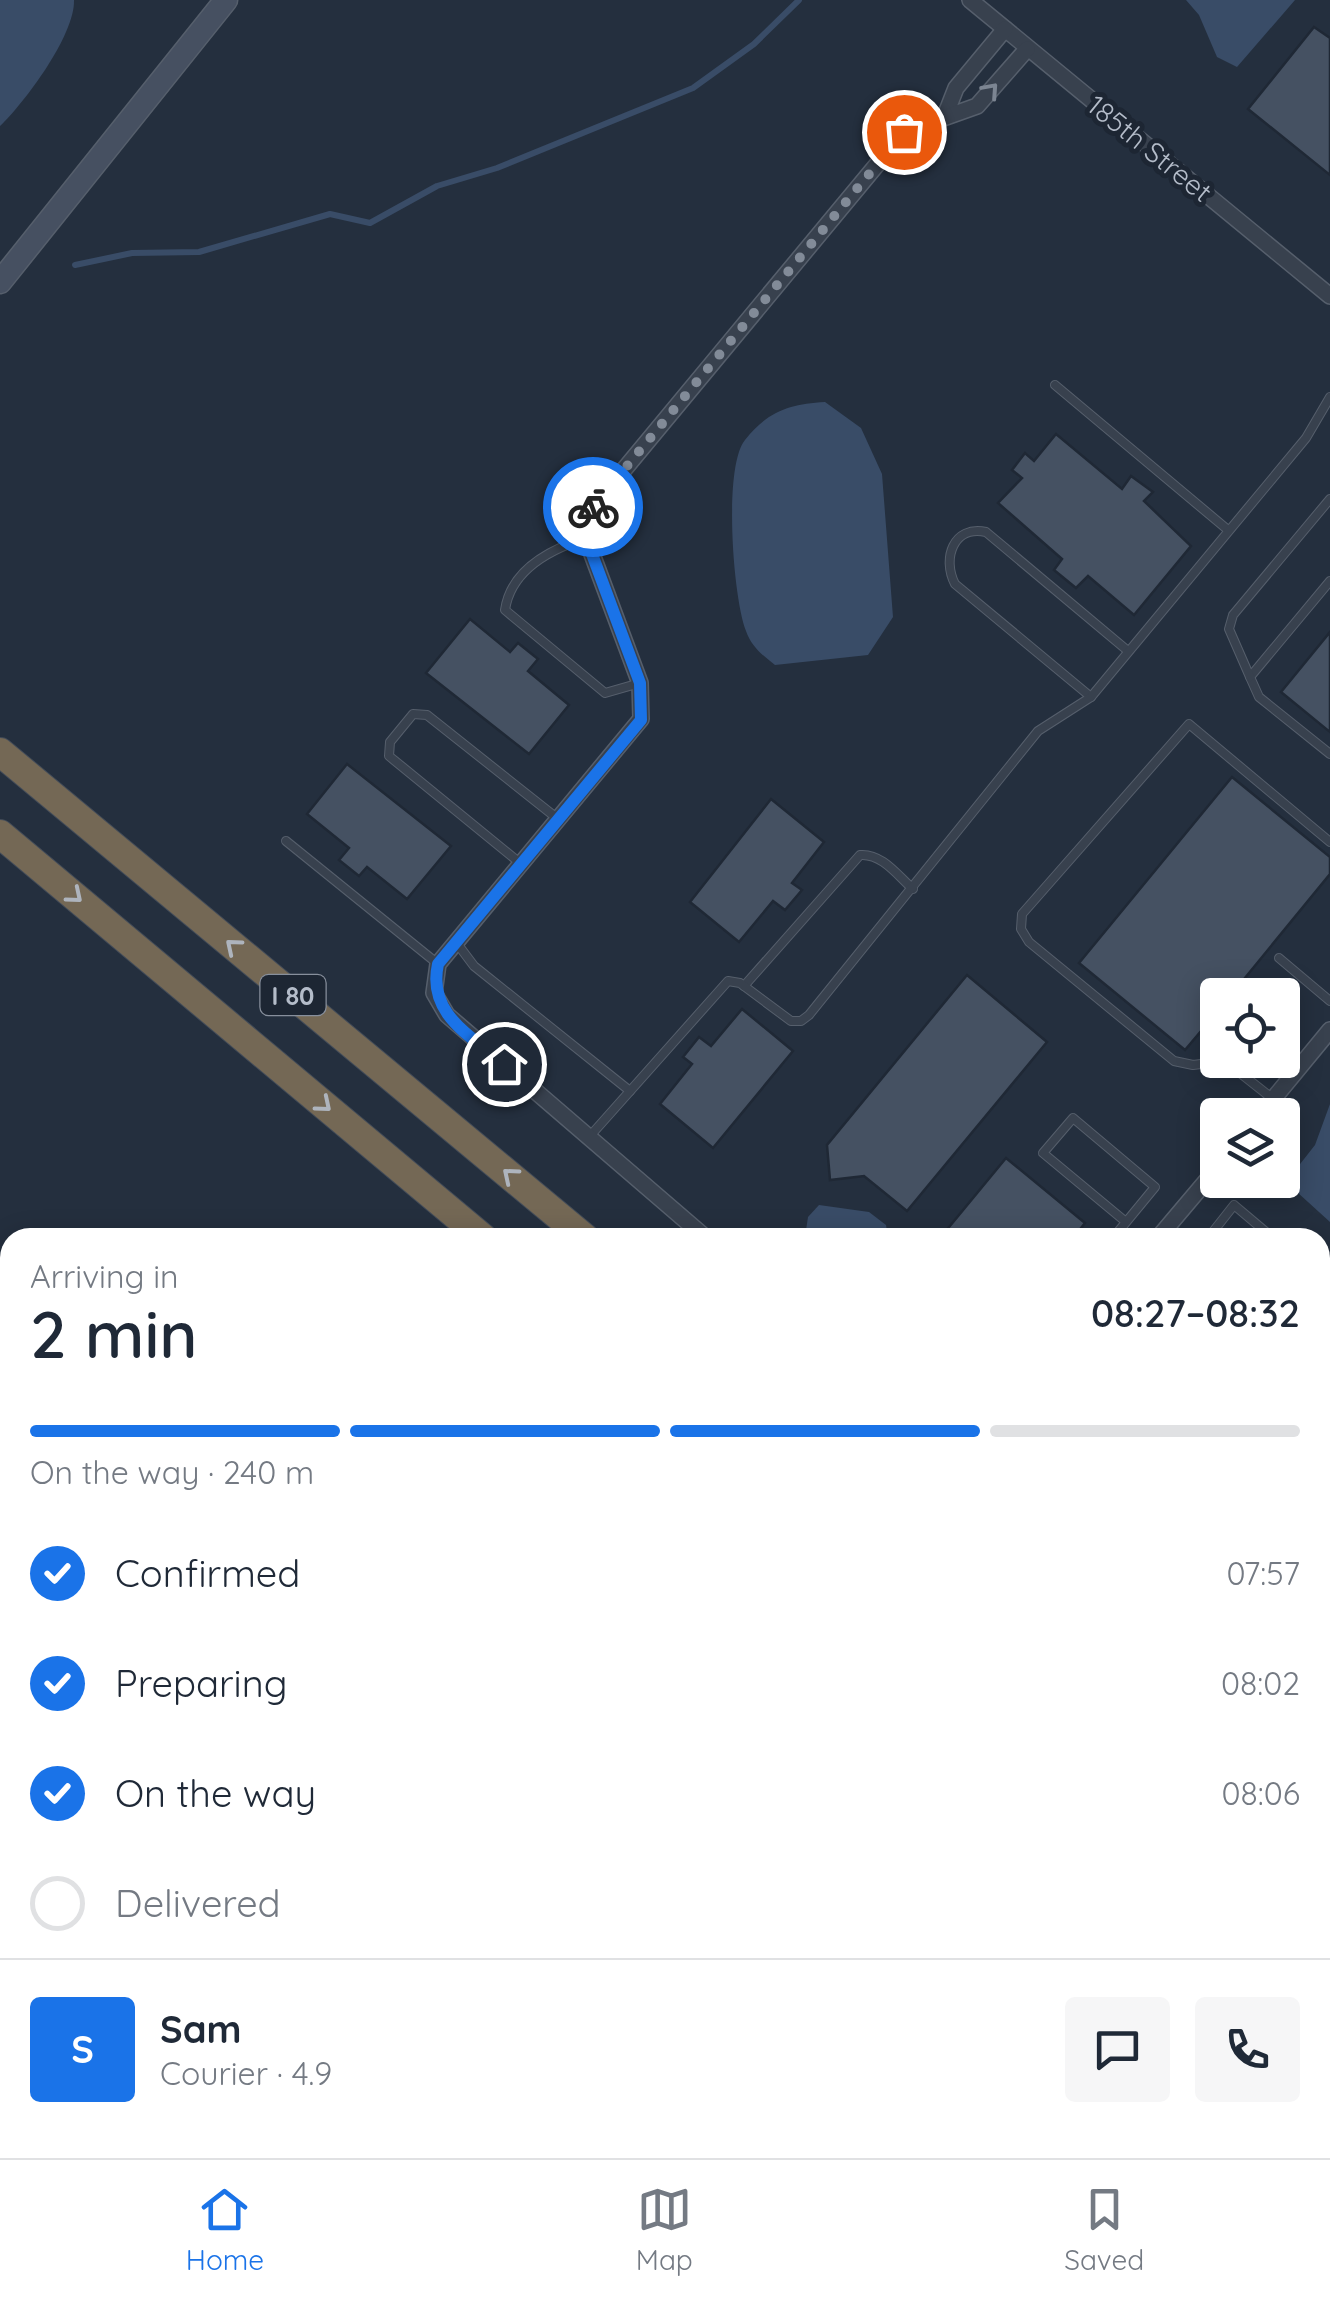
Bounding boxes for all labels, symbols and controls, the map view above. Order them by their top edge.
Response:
one-way arrow [979,83,997,102]
street label: 185th Street [1081,87,1219,209]
pin [862,90,947,175]
icon: bag [877,105,932,160]
courier [543,457,643,557]
icon: bike [566,480,621,535]
one-way arrow [63,885,81,903]
one-way arrow [227,939,245,957]
road number: I 80 [260,975,326,1015]
map controls [1200,978,1300,1198]
button: locate [1200,978,1300,1078]
pin [462,1022,547,1107]
icon: home [477,1037,532,1092]
one-way arrow [313,1093,331,1111]
button: layers [1200,1098,1300,1198]
one-way arrow [504,1169,522,1187]
text: Arriving in [30,1256,179,1296]
text: 08:27–08:32 [1091,1289,1300,1337]
text: 2 min [30,1293,198,1374]
text: On the way · 240 m [30,1452,314,1492]
icon: check [30,1546,85,1601]
text: Confirmed [115,1549,300,1597]
text: 07:57 [1226,1553,1300,1593]
icon: check [30,1656,85,1711]
text: Preparing [115,1659,287,1707]
text: 08:02 [1221,1663,1300,1703]
icon: check [30,1766,85,1821]
text: On the way [115,1769,316,1817]
text: 08:06 [1221,1773,1300,1813]
text: Delivered [115,1879,281,1927]
button: chat [1065,1997,1170,2102]
button: phone [1195,1997,1300,2102]
text: Sam [160,2005,242,2053]
text: S [71,2025,94,2073]
text: Courier · 4.9 [160,2053,332,2093]
tab: Home [186,2182,264,2277]
tab: Map [636,2182,693,2277]
tab: Saved [1064,2182,1144,2277]

